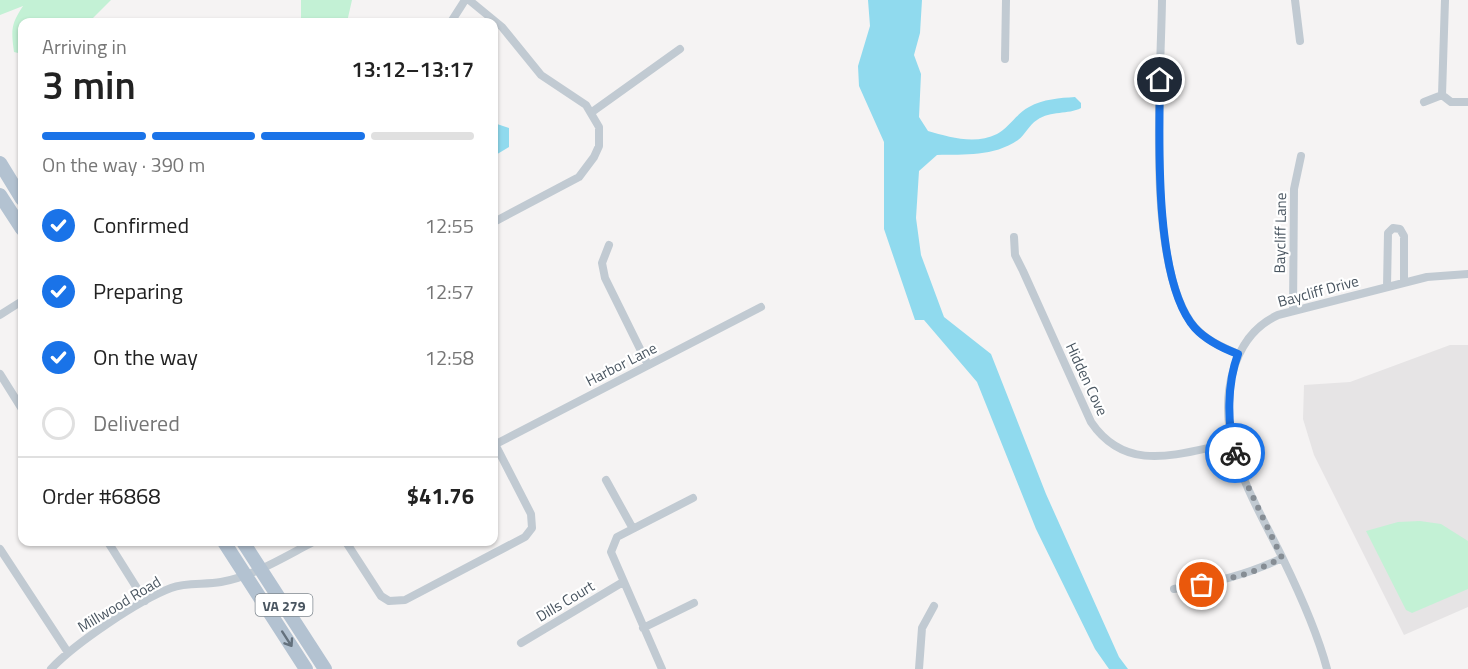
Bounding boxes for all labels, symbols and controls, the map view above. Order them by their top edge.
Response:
text: Arriving in [42,31,127,62]
text: 13:12–13:17 [351,52,474,86]
pin [1134,54,1185,105]
text: 3 min [42,55,136,114]
icon: home [1143,63,1176,96]
text: On the way · 390 m [42,149,205,180]
street label: Baycliff Lane [1268,192,1292,274]
text: Confirmed [93,208,189,242]
icon: check [42,209,75,242]
text: 12:55 [425,210,474,241]
street label: Baycliff Drive [1275,269,1361,313]
text: Preparing [93,274,183,308]
icon: check [42,275,75,308]
text: 12:57 [425,276,474,307]
street label: Harbor Lane [581,336,661,392]
street label: Hidden Cove [1060,338,1114,420]
text: On the way [93,340,198,374]
icon: check [42,341,75,374]
text: 12:58 [425,342,474,373]
text: Delivered [93,406,180,440]
courier [1205,423,1265,483]
icon: bike [1219,437,1252,470]
text: Order #6868 [42,479,161,513]
text: $41.76 [407,479,474,513]
pin [1176,559,1227,610]
icon: bag [1185,568,1218,601]
street label: Millwood Road [73,570,165,638]
street label: Dills Court [531,574,599,627]
road number: VA 279 [256,594,312,616]
one-way arrow [281,630,293,647]

